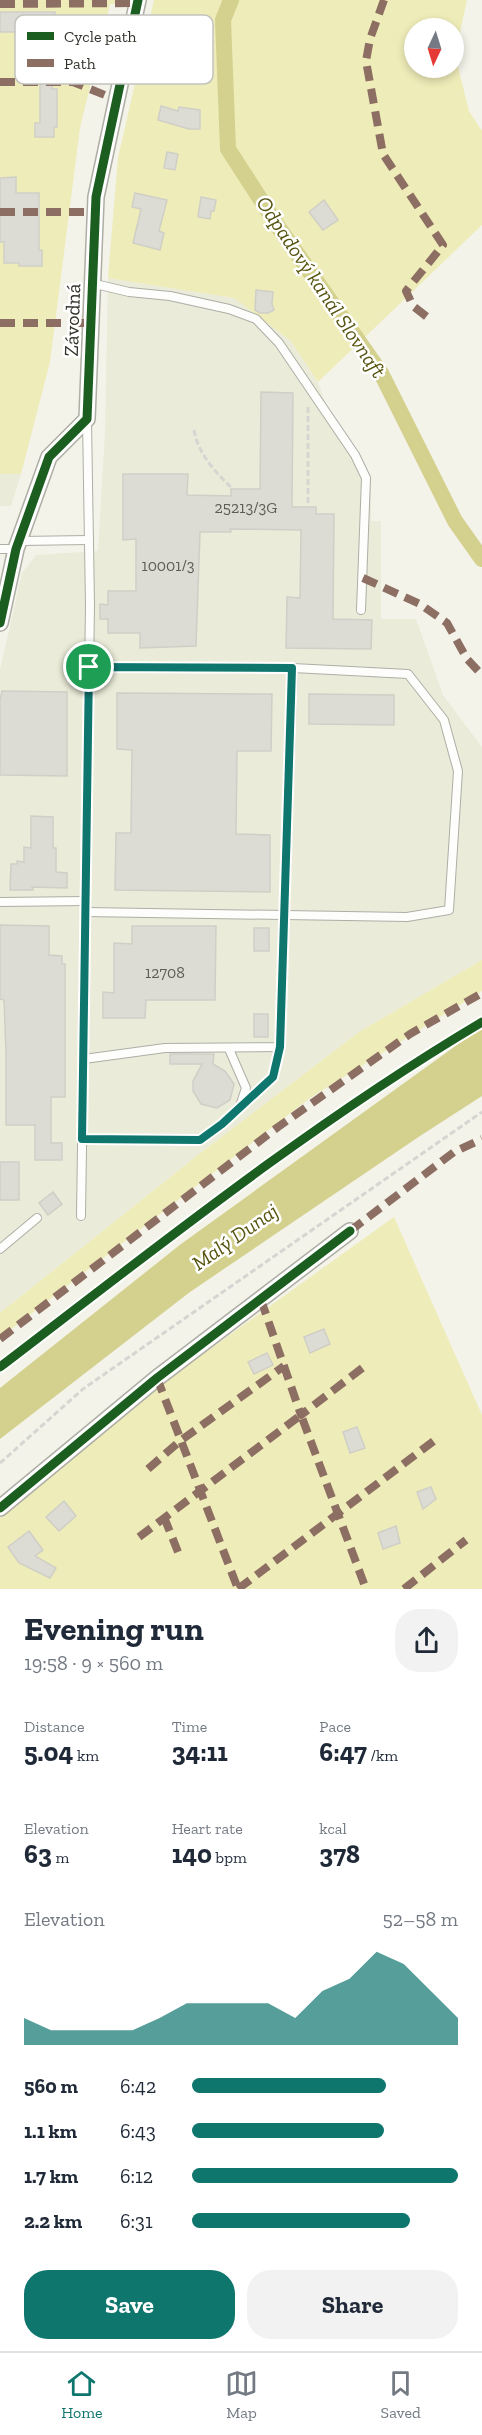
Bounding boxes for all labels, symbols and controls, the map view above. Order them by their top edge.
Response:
legend [15,15,213,84]
north arrow [404,18,464,78]
map controls [404,18,464,78]
text: Cycle path [64,27,137,46]
text: Path [64,54,96,73]
water label: Odpadový kanál Slovnaft [251,191,392,382]
street label: Závodná [59,283,85,357]
house number: 25213/3G [215,498,277,517]
house number: 10001/3 [141,556,195,575]
pin [63,641,114,692]
icon: arrive [72,650,105,683]
house number: 12708 [145,963,185,982]
water label: Malý Dunaj [187,1198,283,1275]
text: Evening run [24,1609,204,1648]
button: share [395,1609,458,1672]
text: 19:58 · 9 × 560 m [24,1651,163,1675]
text: Distance [24,1717,85,1736]
text: Time [172,1717,207,1736]
text: Pace [319,1717,351,1736]
text: 5.04 [24,1736,73,1768]
text: 34:11 [172,1736,228,1768]
text: 6:47 [319,1736,367,1768]
text: km [73,1746,99,1765]
text: /km [367,1746,398,1765]
text: Elevation [24,1819,89,1838]
text: Heart rate [172,1819,243,1838]
text: kcal [319,1819,347,1838]
text: 63 [24,1838,52,1870]
text: 140 [172,1838,212,1870]
text: 378 [319,1838,360,1870]
text: m [52,1848,69,1867]
text: bpm [212,1848,247,1867]
text: Elevation [24,1907,105,1931]
text: 52–58 m [382,1907,458,1931]
text: 560 m [24,2074,78,2098]
text: 6:42 [120,2074,156,2098]
text: 1.1 km [24,2119,77,2143]
text: 6:43 [120,2119,156,2143]
text: 1.7 km [24,2164,78,2188]
text: 6:12 [120,2164,153,2188]
text: 2.2 km [24,2209,82,2233]
text: 6:31 [120,2209,153,2233]
button: Save [24,2270,235,2339]
button: Share [247,2270,458,2339]
tab: Home [61,2367,103,2422]
tab: Map [225,2367,258,2422]
tab: Saved [381,2367,421,2422]

